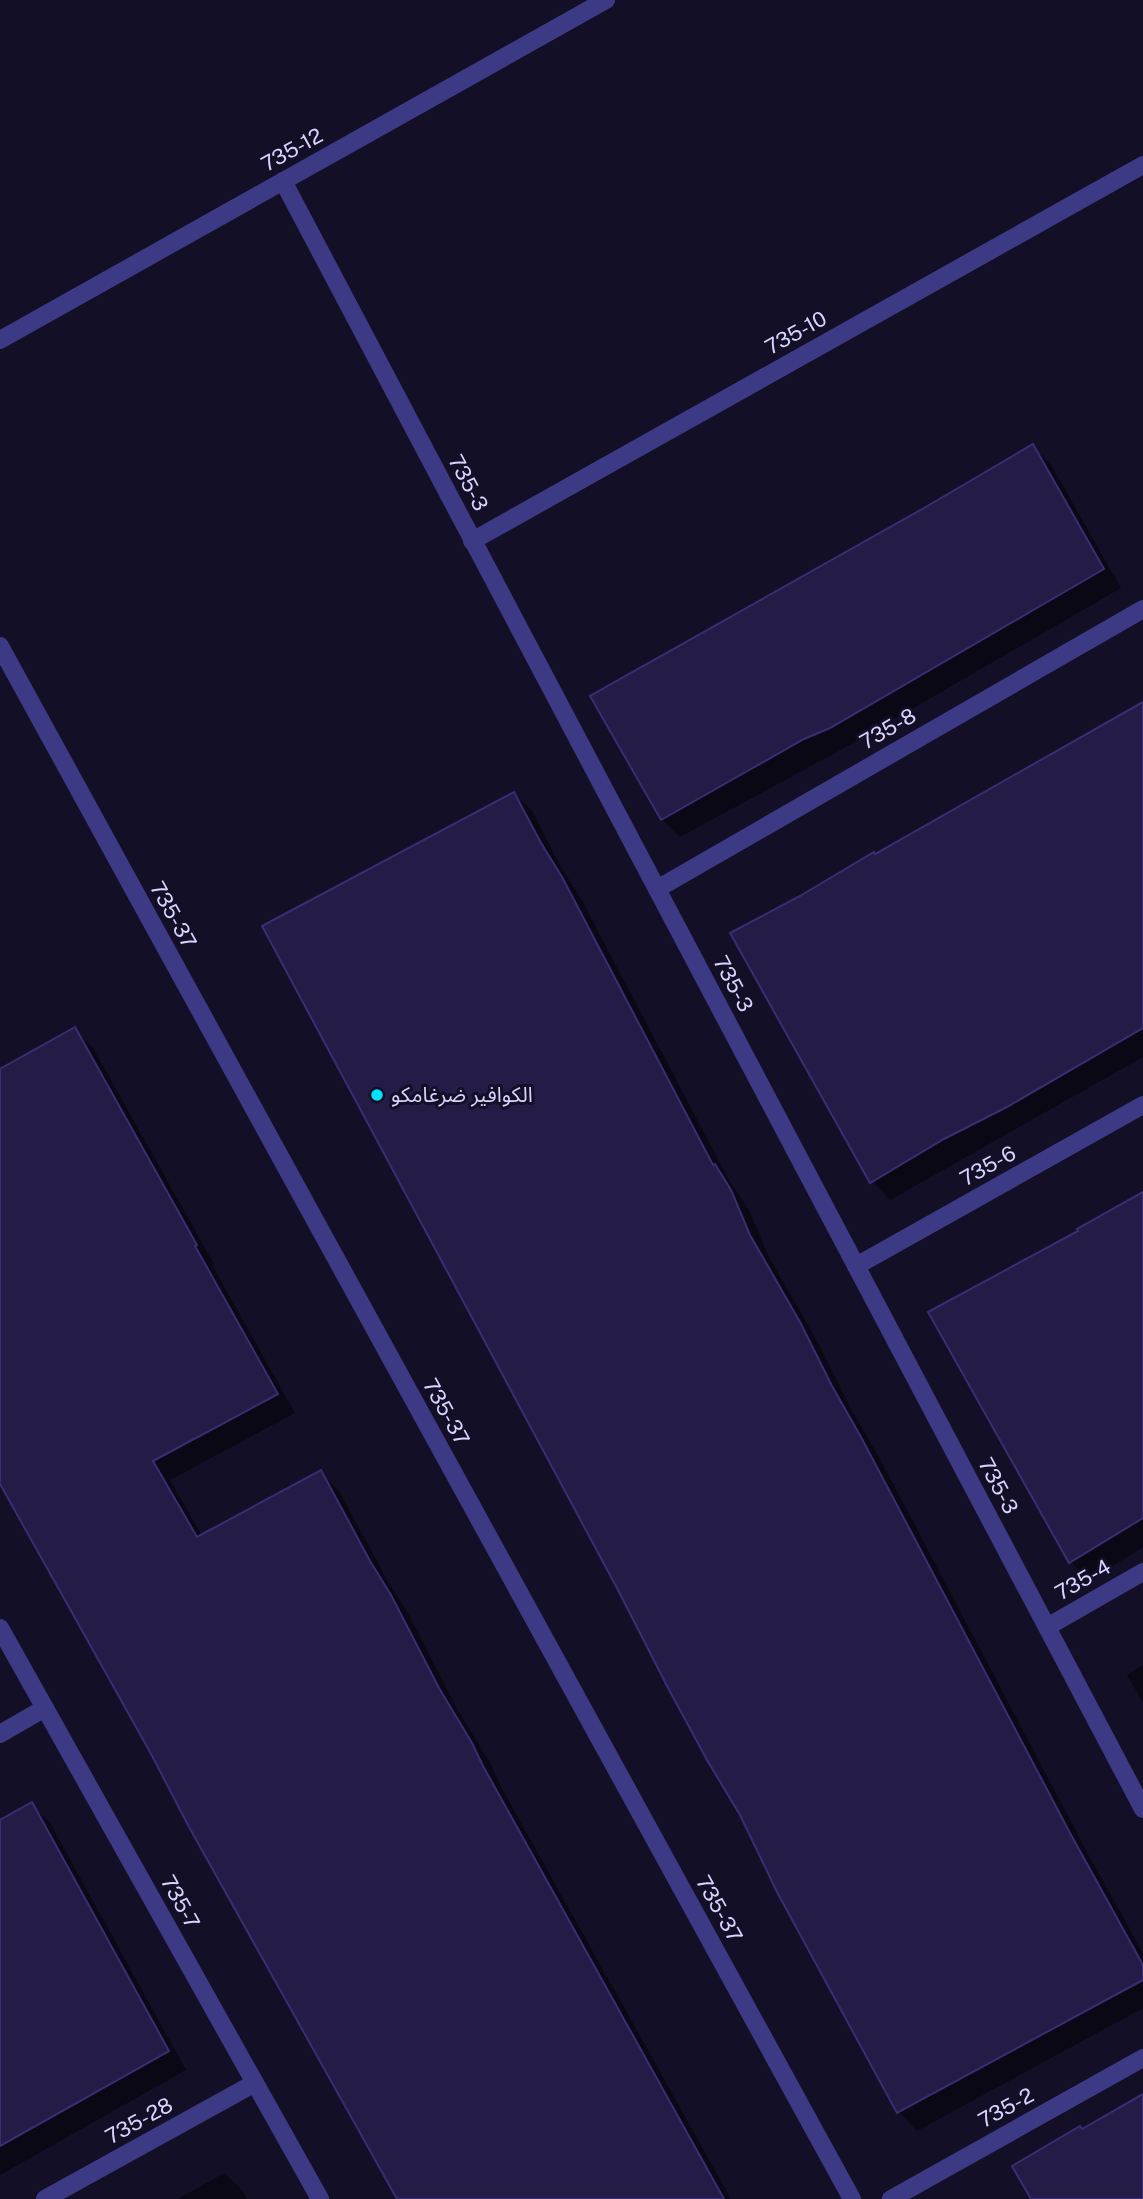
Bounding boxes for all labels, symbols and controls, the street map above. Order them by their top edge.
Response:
street label: 735-12 [257,123,327,177]
street label: 735-10 [761,305,831,360]
street label: 735-3 [443,450,494,515]
street label: 735-8 [855,703,920,754]
street label: 735-37 [145,877,202,952]
street label: 735-3 [708,951,759,1016]
place label: الكوافير ضرغامكو [391,1082,533,1107]
marker: الكوافير ضرغامكو [369,1087,385,1103]
street label: 735-6 [956,1140,1020,1191]
street label: 735-37 [418,1374,475,1449]
street label: 735-3 [973,1453,1024,1518]
street label: 735-4 [1051,1554,1115,1605]
street label: 735-7 [156,1871,205,1933]
street label: 735-37 [691,1871,748,1946]
street label: 735-2 [974,2082,1038,2133]
street label: 735-28 [101,2092,177,2149]

